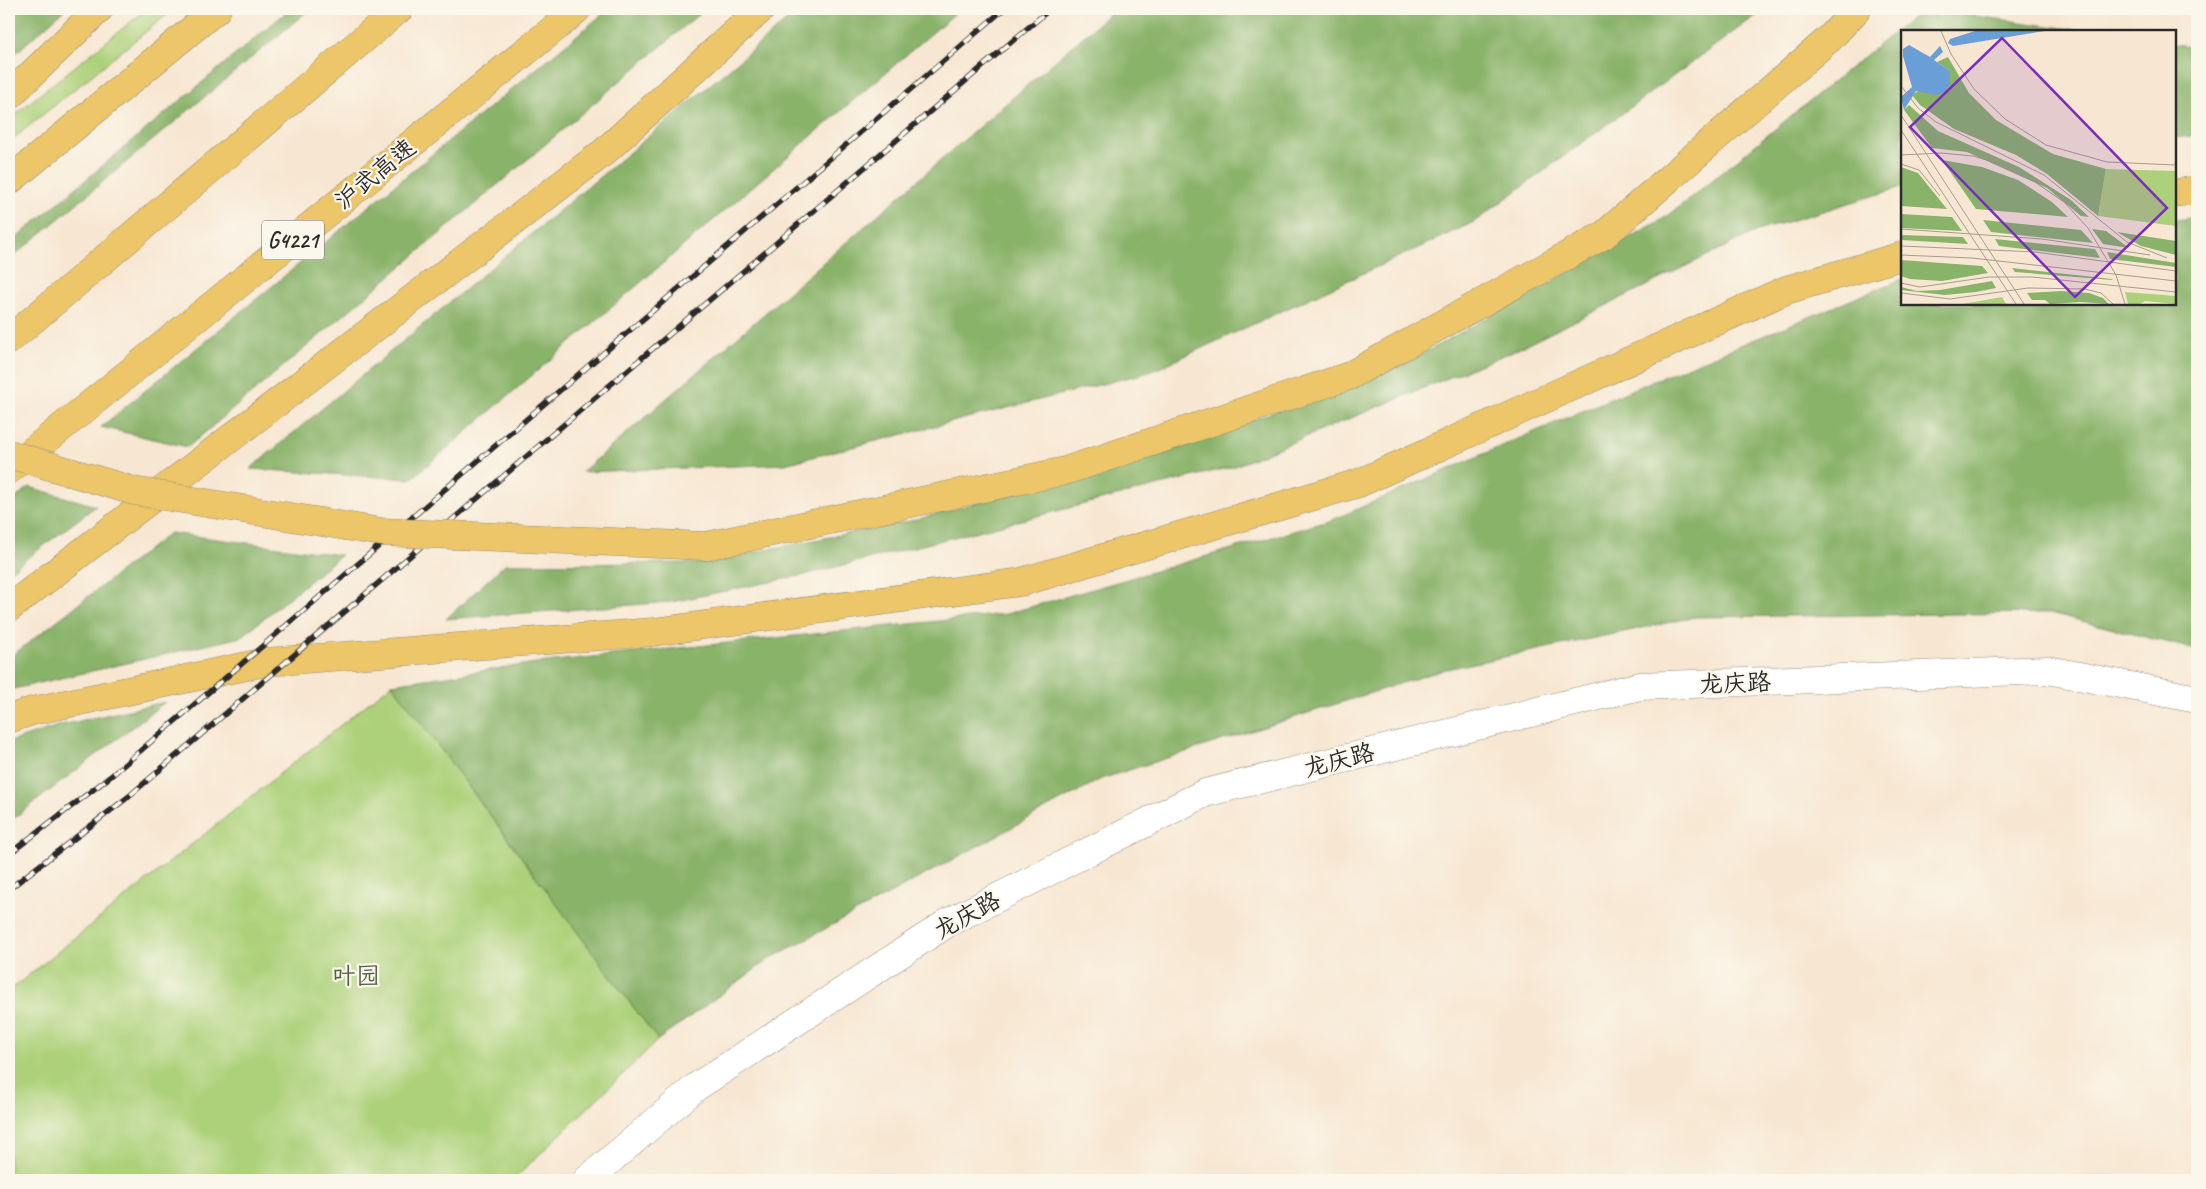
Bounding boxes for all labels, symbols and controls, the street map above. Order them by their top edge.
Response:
inset map [1901,30,2176,305]
street label: 沪武高速 [328,132,422,216]
road number: G4221 [262,220,324,260]
street label: 龙庆路 [1698,667,1772,699]
street label: 龙庆路 [1300,737,1378,783]
street label: 龙庆路 [928,884,1006,946]
park label: 叶园 [332,961,380,991]

